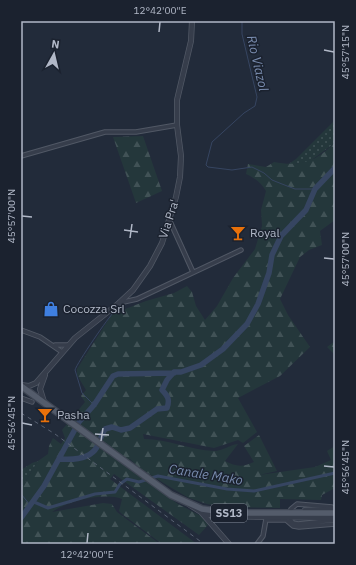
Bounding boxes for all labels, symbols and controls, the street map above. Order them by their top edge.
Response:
text: 12°42'00"E [133,4,187,17]
text: 45°57'15"N [339,25,352,79]
water label: Rio Viazol [243,33,272,93]
north arrow [34,34,74,74]
text: N [50,37,60,52]
text: 45°57'00"N [5,189,18,243]
street label: Via Pra' [155,197,182,240]
bar icon: Royal [229,224,247,242]
place label: Royal [250,225,280,240]
text: 45°57'00"N [339,232,352,286]
shop icon: Cocozza Srl [42,300,60,318]
place label: Cocozza Srl [63,301,125,316]
text: 45°56'45"N [5,396,18,450]
bar icon: Pasha [36,406,54,424]
place label: Pasha [57,407,90,422]
text: 45°56'45"N [339,440,352,494]
water label: Canale Mako [168,460,244,489]
road number: SS13 [211,504,247,522]
text: 12°42'00"E [60,548,114,561]

